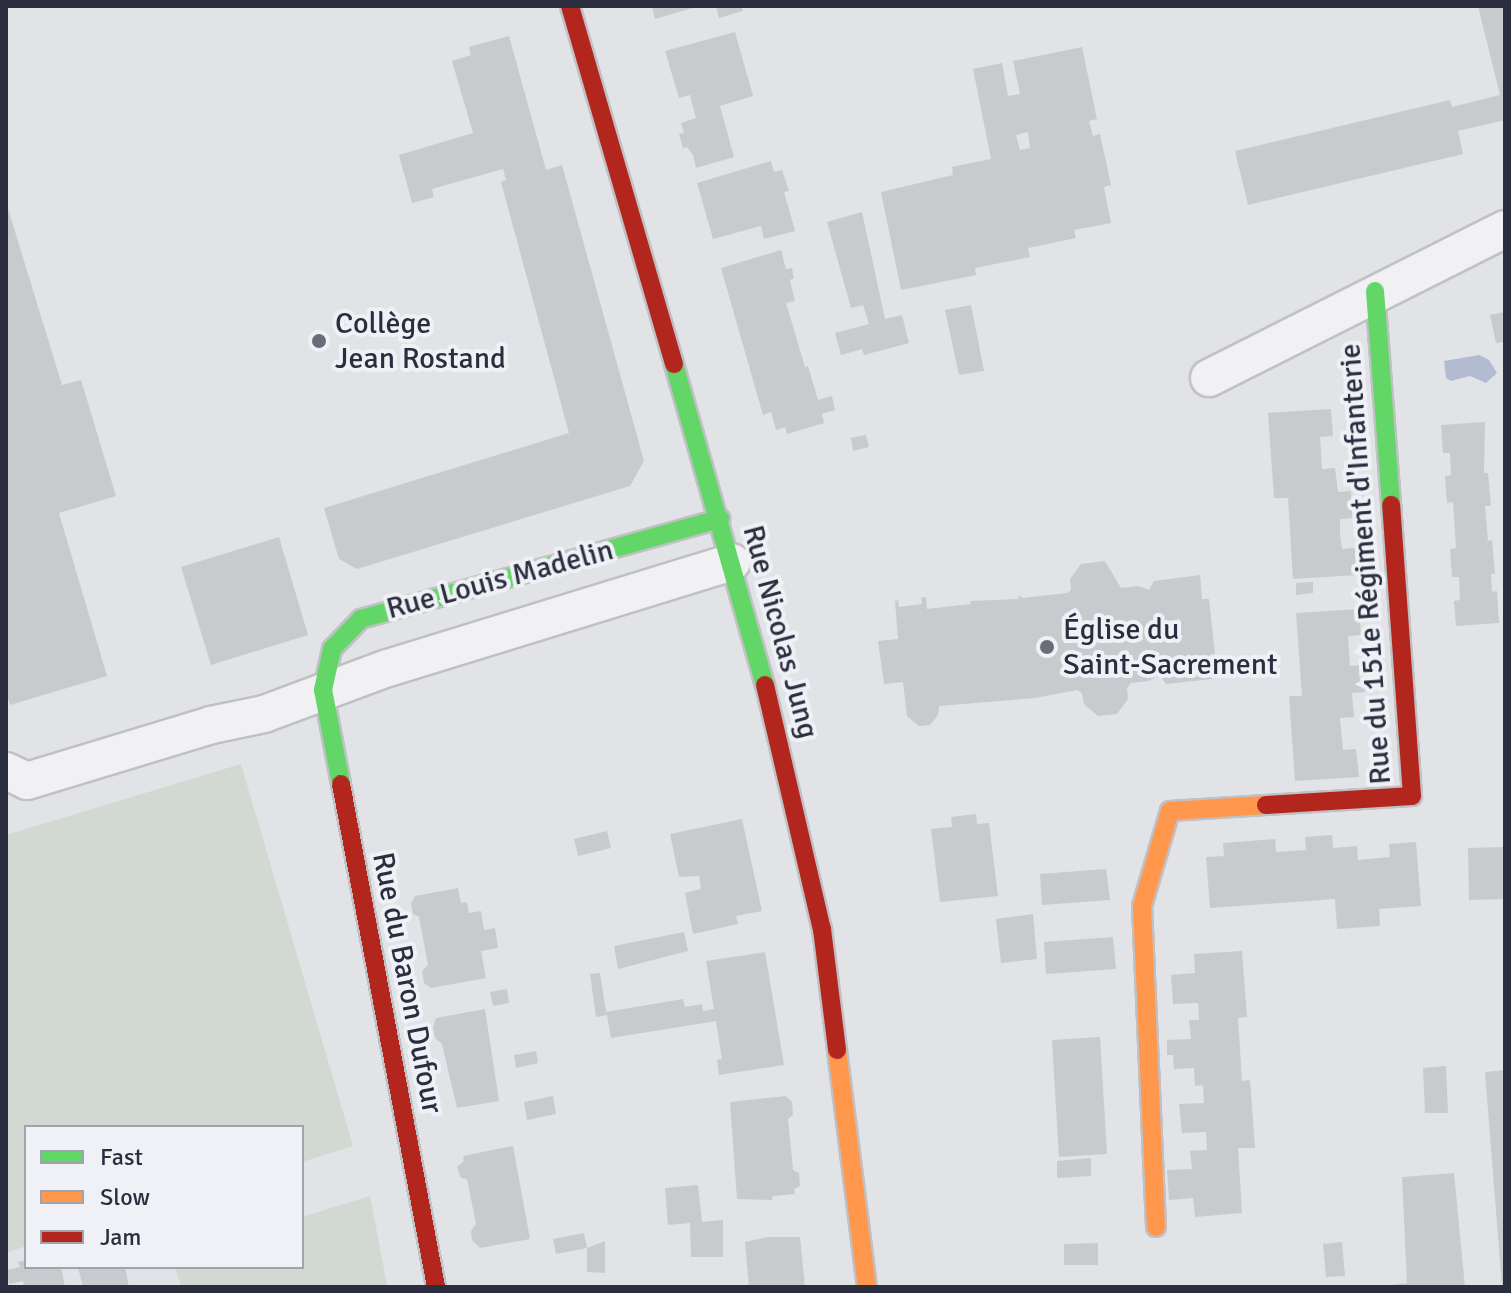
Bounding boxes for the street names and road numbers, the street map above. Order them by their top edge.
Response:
street label: Rue du 151e Régiment d'Infanterie [1333,342,1399,786]
street label: Rue Nicolas Jung [734,521,826,743]
street label: Rue Louis Madelin [383,532,617,628]
street label: Rue du Baron Dufour [364,849,450,1117]

